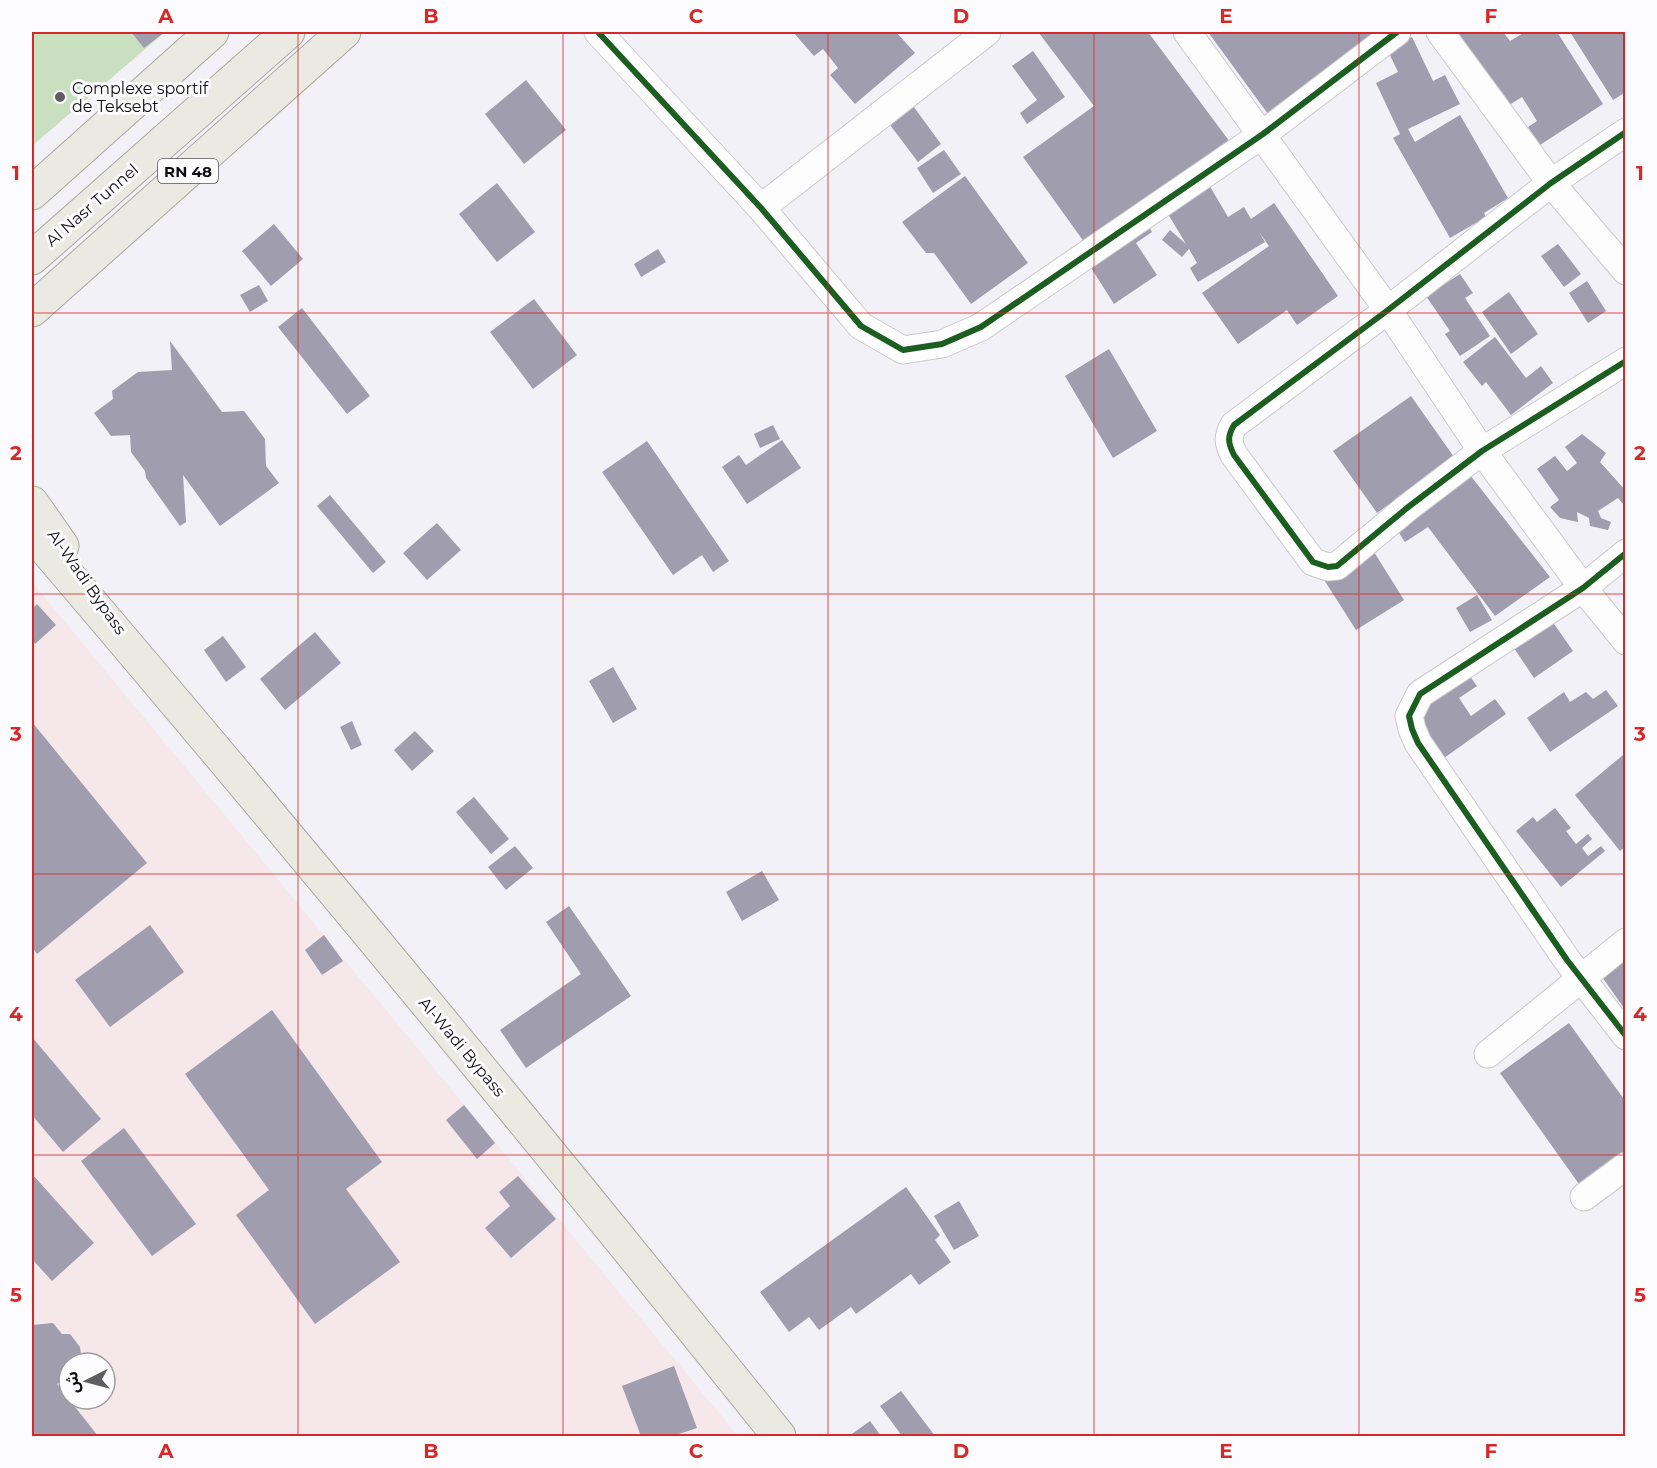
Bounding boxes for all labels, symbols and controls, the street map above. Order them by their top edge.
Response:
text: A [157,4,174,28]
text: B [423,4,439,28]
text: C [689,4,704,28]
text: D [953,4,969,28]
text: E [1219,4,1233,28]
text: F [1485,4,1498,28]
place label: Complexe sportif de Teksebt [72,79,209,116]
marker: Complexe sportif de Teksebt [53,90,67,104]
road number: RN 48 [158,159,218,183]
street label: Al Nasr Tunnel [42,160,142,250]
text: 1 [12,161,20,185]
text: 1 [1636,161,1644,185]
text: 2 [10,441,22,465]
text: 2 [1634,441,1646,465]
street label: Al-Wadi Bypass [44,526,130,638]
text: 3 [9,722,22,746]
text: 3 [1633,722,1646,746]
street label: Al-Wadi Bypass [415,993,509,1101]
text: 4 [9,1002,23,1026]
text: 4 [1633,1002,1647,1026]
text: 5 [10,1283,22,1307]
text: 5 [1634,1283,1646,1307]
north arrow [57,1351,117,1411]
text: ش [62,1371,83,1394]
text: A [157,1439,174,1463]
text: B [423,1439,439,1463]
text: C [689,1439,704,1463]
text: D [953,1439,969,1463]
text: E [1219,1439,1233,1463]
text: F [1485,1439,1498,1463]

